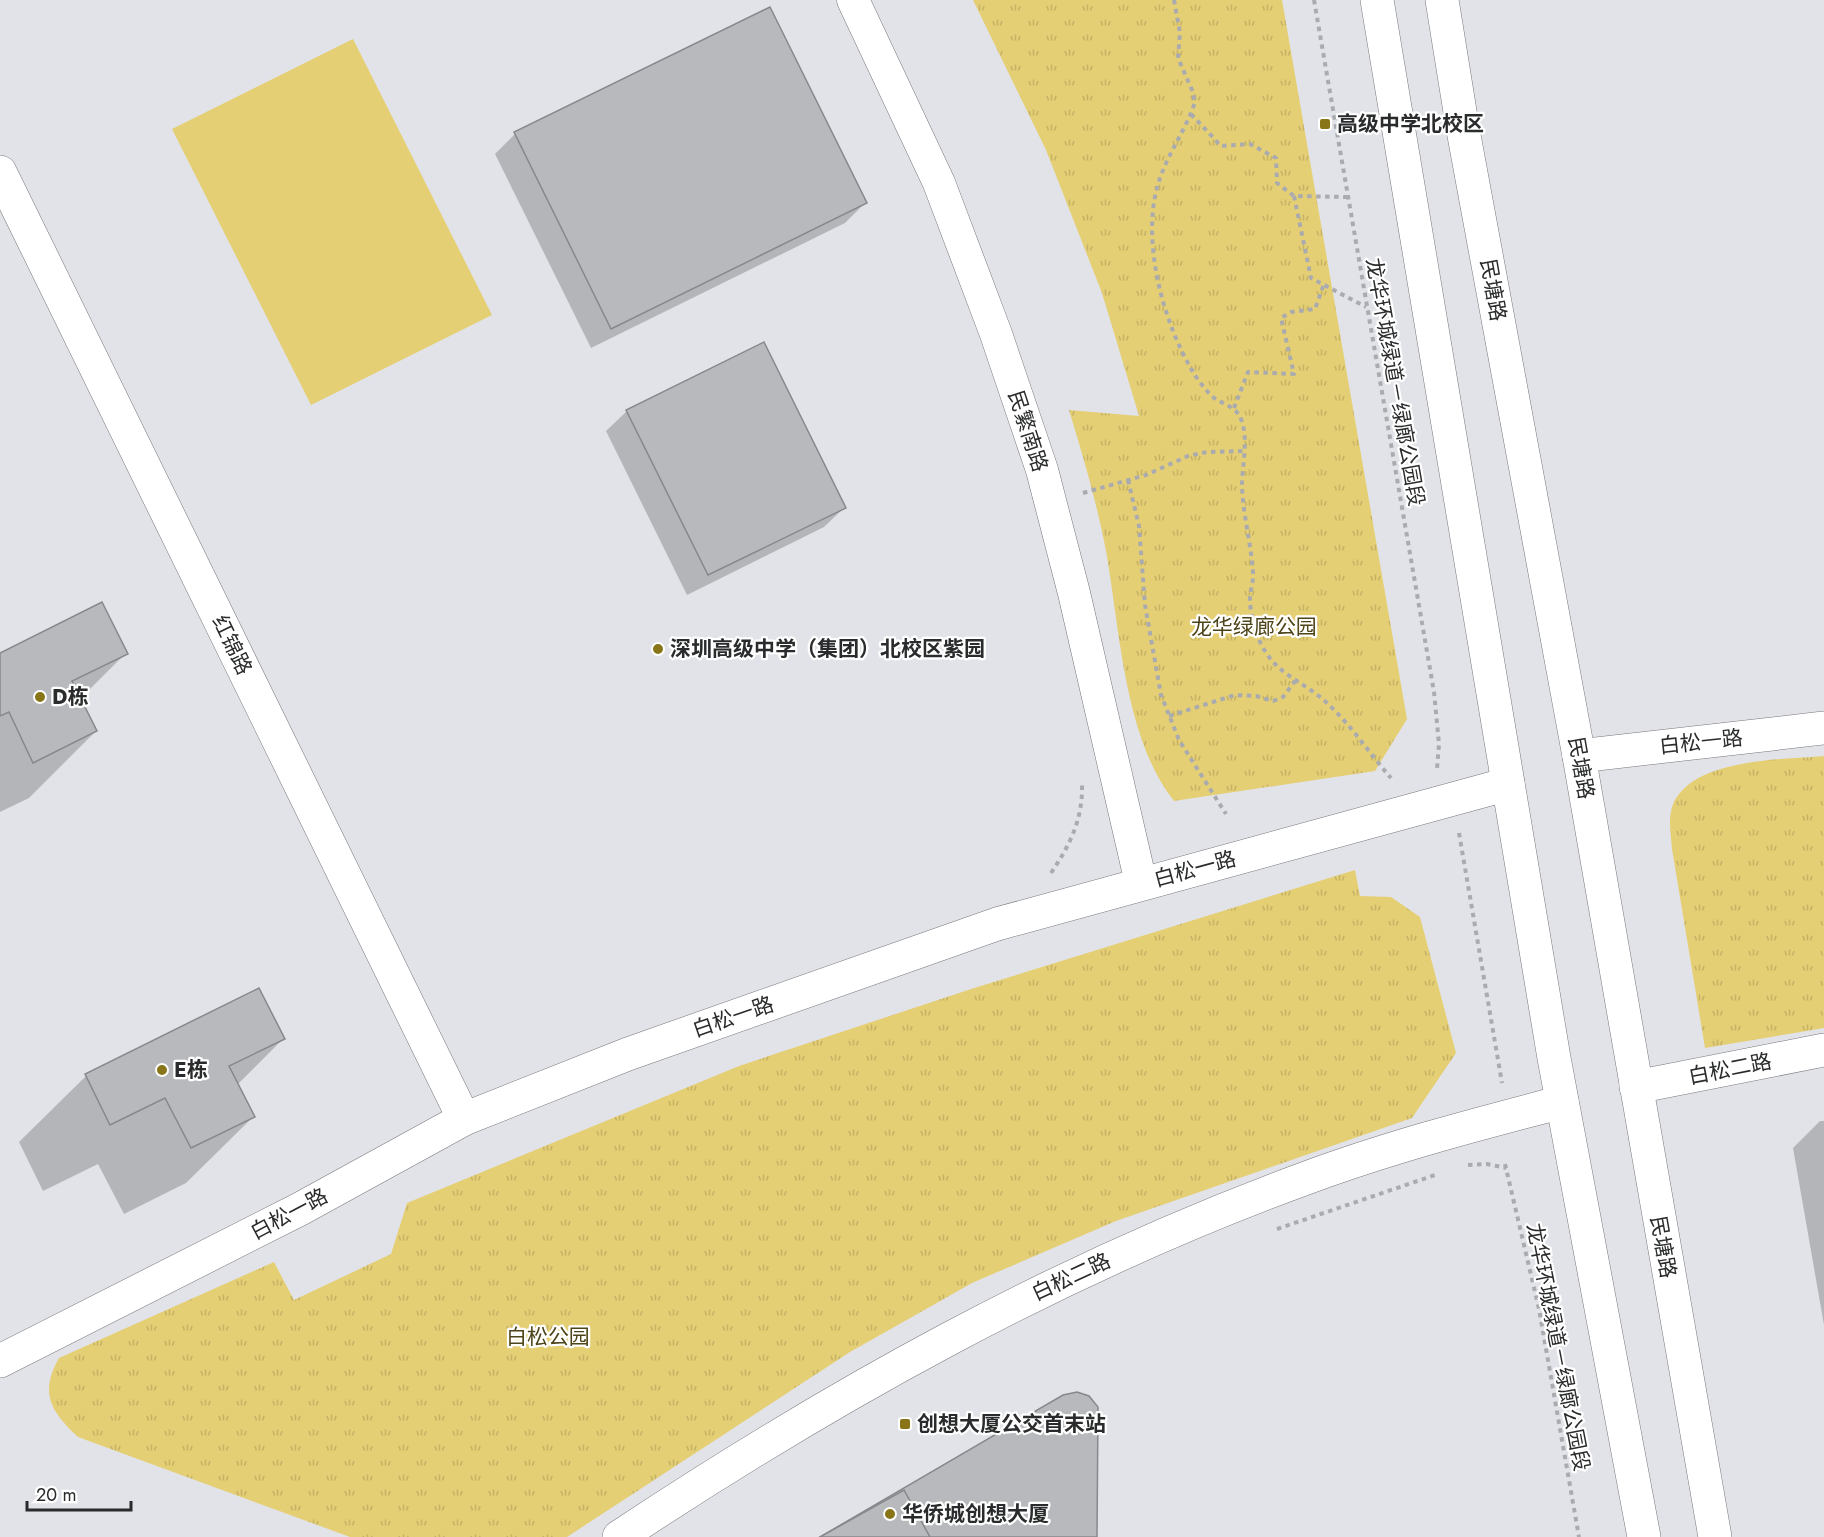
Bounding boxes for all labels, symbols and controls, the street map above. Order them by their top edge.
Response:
place label: 高级中学北校区 [1337,109,1484,139]
marker: 高级中学北校区 [1318,117,1332,131]
street label: 龙华环城绿道－绿廊公园段 [1358,255,1432,509]
street label: 民塘路 [1473,256,1513,324]
street label: 民繁南路 [1001,386,1055,476]
street label: 红锦路 [205,610,259,680]
park label: 龙华绿廊公园 [1191,612,1317,642]
place label: 深圳高级中学（集团）北校区紫园 [670,634,985,664]
marker: 深圳高级中学（集团）北校区紫园 [651,642,665,656]
place label: D栋 [52,682,88,712]
marker: D栋 [33,690,47,704]
street label: 白松一路 [1658,723,1744,761]
street label: 民塘路 [1561,734,1601,802]
street label: 白松一路 [1151,844,1239,894]
street label: 白松一路 [688,989,778,1045]
street label: 白松二路 [1686,1046,1774,1092]
place label: E栋 [174,1055,208,1085]
marker: E栋 [155,1063,169,1077]
street label: 白松一路 [245,1181,333,1247]
street label: 民塘路 [1643,1213,1683,1281]
street label: 龙华环城绿道－绿廊公园段 [1519,1220,1597,1474]
street label: 白松二路 [1027,1246,1115,1308]
park label: 白松公园 [506,1322,590,1352]
place label: 创想大厦公交首末站 [917,1409,1106,1439]
marker: 创想大厦公交首末站 [898,1417,912,1431]
scale bar [27,1474,130,1512]
text: 20 m [36,1482,76,1508]
place label: 华侨城创想大厦 [902,1499,1049,1529]
marker: 华侨城创想大厦 [883,1507,897,1521]

